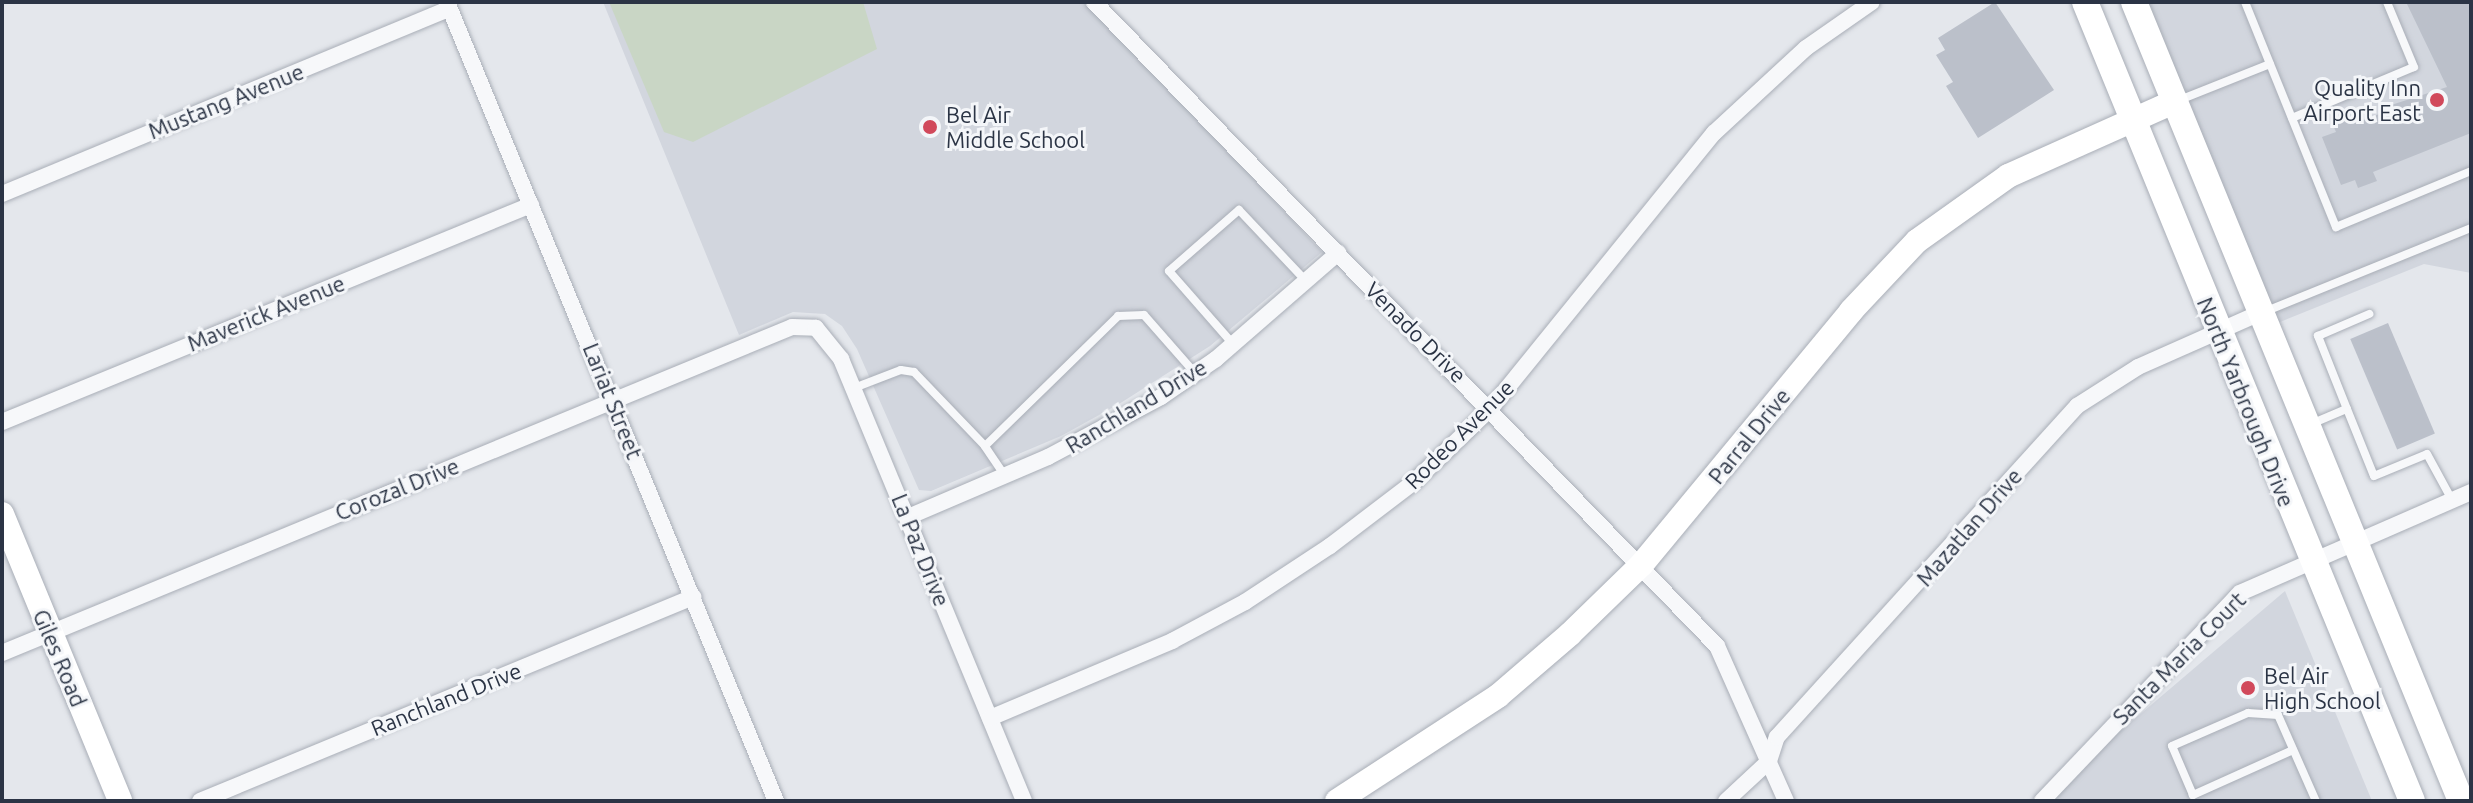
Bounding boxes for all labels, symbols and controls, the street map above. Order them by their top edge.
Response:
street label: Mustang Avenue [144,58,308,144]
place label: Quality Inn Airport East [2303,74,2421,126]
marker: Quality Inn Airport East [2428,91,2446,109]
place label: Bel Air Middle School [946,101,1085,152]
marker: Bel Air Middle School [921,118,939,136]
street label: Maverick Avenue [183,269,349,357]
street label: Venado Drive [1360,276,1472,388]
street label: North Yarbrough Drive [2192,293,2300,511]
street label: Lariat Street [578,339,648,463]
street label: Ranchland Drive [1061,354,1211,458]
street label: Rodeo Avenue [1399,374,1519,494]
street label: Parral Drive [1703,383,1795,489]
street label: Corozal Drive [331,452,463,526]
street label: Mazatlan Drive [1911,463,2027,591]
street label: La Paz Drive [886,490,956,610]
street label: Santa Maria Court [2107,586,2251,730]
street label: Giles Road [28,605,92,711]
street label: Ranchland Drive [367,657,525,741]
place label: Bel Air High School [2264,662,2381,714]
marker: Bel Air High School [2239,679,2257,697]

